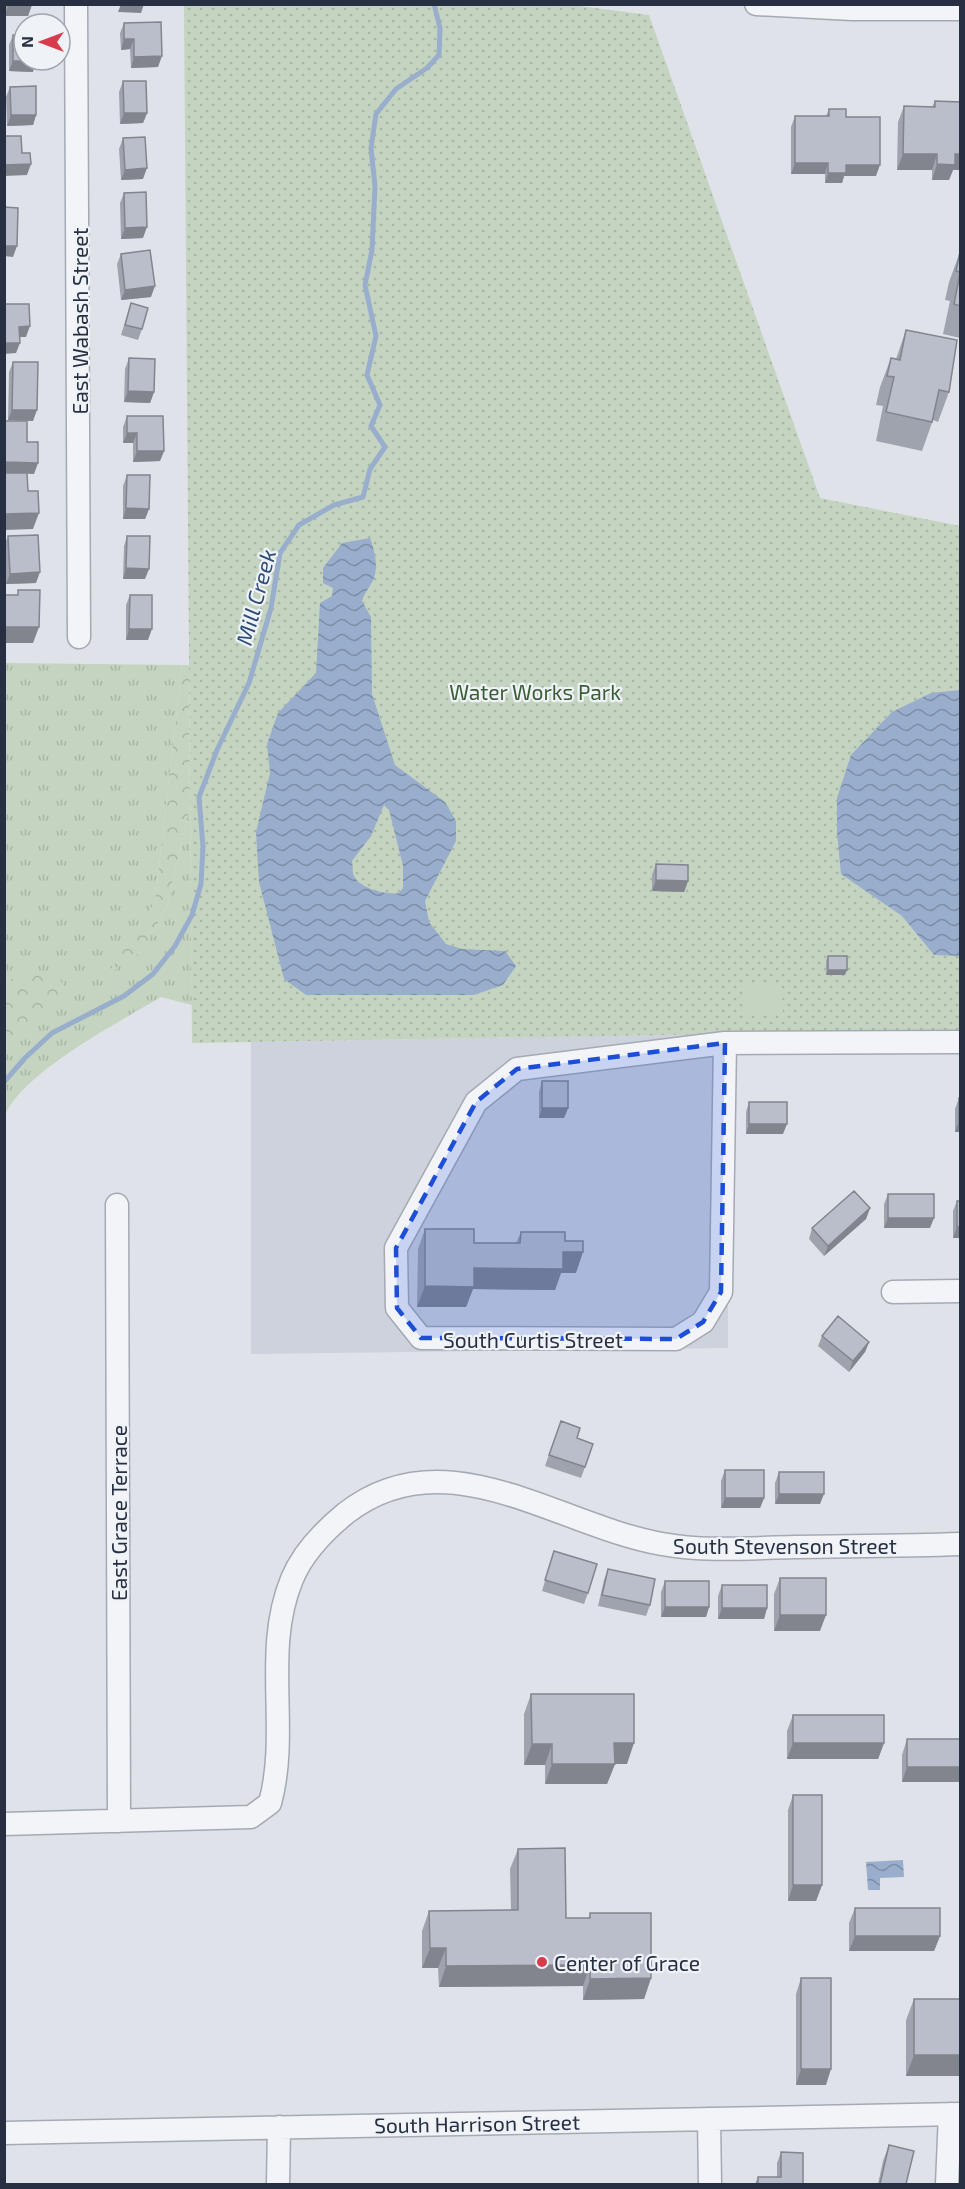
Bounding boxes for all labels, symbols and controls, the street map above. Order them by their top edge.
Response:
north arrow [12,12,72,72]
text: N [17,36,36,48]
street label: East Wabash Street [67,228,92,414]
water label: Mill Creek [230,546,280,648]
park label: Water Works Park [449,679,621,704]
street label: South Curtis Street [443,1327,623,1352]
street label: East Grace Terrace [106,1425,131,1601]
street label: South Stevenson Street [673,1533,897,1558]
place label: Center of Grace [554,1950,700,1975]
marker: Center of Grace [535,1955,549,1969]
street label: South Harrison Street [374,2109,580,2137]

